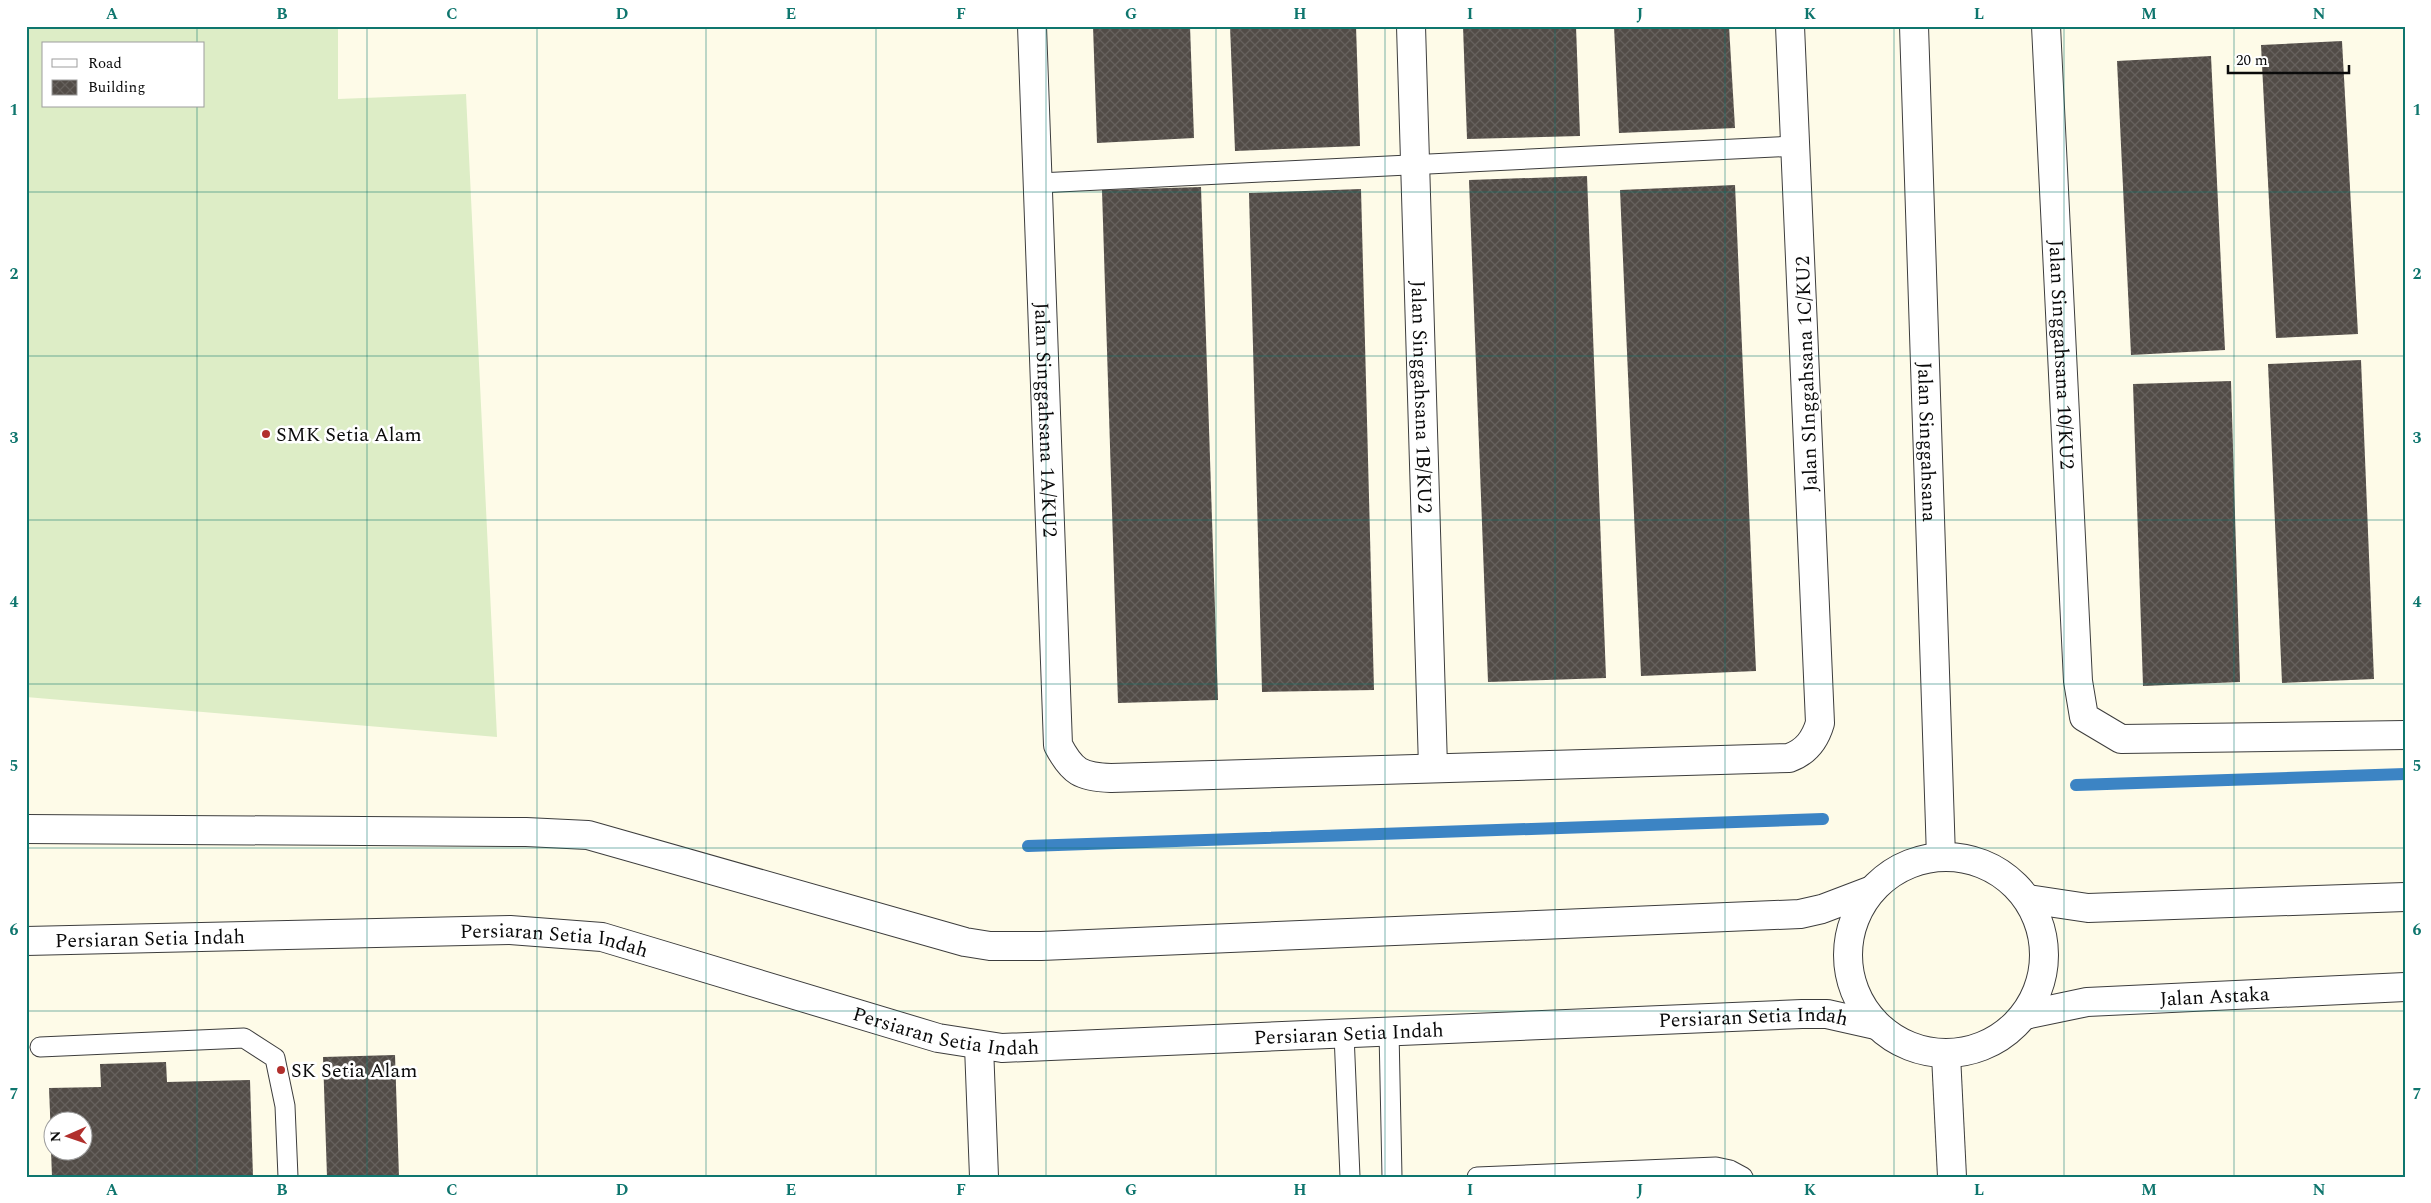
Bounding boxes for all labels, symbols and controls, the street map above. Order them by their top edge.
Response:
text: A [106,2,119,26]
text: B [276,2,288,26]
text: C [446,2,458,26]
text: D [616,2,629,26]
text: E [786,2,796,26]
text: F [956,2,966,26]
text: G [1125,2,1137,26]
text: H [1293,2,1307,26]
text: I [1467,2,1473,26]
text: J [1637,2,1644,26]
text: K [1804,2,1817,26]
text: L [1974,2,1984,26]
text: M [2141,2,2157,26]
text: N [2312,2,2326,26]
legend [42,42,205,108]
scale bar [2228,42,2350,74]
text: 20 m [2236,49,2268,72]
text: Road [88,52,122,75]
text: Building [88,76,145,99]
text: 1 [10,98,18,122]
text: 1 [2413,98,2421,122]
street label: Jalan Singgahsana 10/KU2 [2040,239,2082,470]
street label: Jalan SInggahsana 1C/KU2 [1788,256,1826,492]
text: 2 [10,262,19,286]
text: 2 [2413,262,2422,286]
street label: Jalan Singgahsana 1B/KU2 [1403,280,1439,514]
street label: Jalan Singgahsana 1A/KU2 [1026,302,1064,538]
street label: Jalan Singgahsana [1909,361,1944,522]
place label: SMK Setia Alam [276,420,422,450]
text: 3 [10,426,19,450]
text: 3 [2413,426,2422,450]
marker: SMK Setia Alam [260,428,272,440]
text: 4 [10,590,19,614]
text: 4 [2413,590,2422,614]
text: 5 [10,754,18,778]
text: 5 [2413,754,2421,778]
street label: Persiaran Setia Indah [460,916,652,966]
text: 6 [10,918,19,942]
text: 6 [2413,918,2422,942]
street label: Persiaran Setia Indah [55,922,245,956]
street label: Jalan Astaka [2159,979,2270,1015]
street label: Persiaran Setia Indah [849,999,1040,1065]
street label: Persiaran Setia Indah [1658,1000,1851,1036]
street label: Persiaran Setia Indah [1253,1015,1444,1053]
place label: SK Setia Alam [291,1056,417,1086]
marker: SK Setia Alam [275,1064,287,1076]
text: 7 [10,1082,19,1106]
text: 7 [2413,1082,2422,1106]
north arrow [42,1110,92,1160]
text: N [45,1130,66,1143]
text: A [106,1178,119,1202]
text: B [276,1178,288,1202]
text: C [446,1178,458,1202]
text: D [616,1178,629,1202]
text: E [786,1178,796,1202]
text: F [956,1178,966,1202]
text: G [1125,1178,1137,1202]
text: H [1293,1178,1307,1202]
text: I [1467,1178,1473,1202]
text: J [1637,1178,1644,1202]
text: K [1804,1178,1817,1202]
text: L [1974,1178,1984,1202]
text: M [2141,1178,2157,1202]
text: N [2312,1178,2326,1202]

